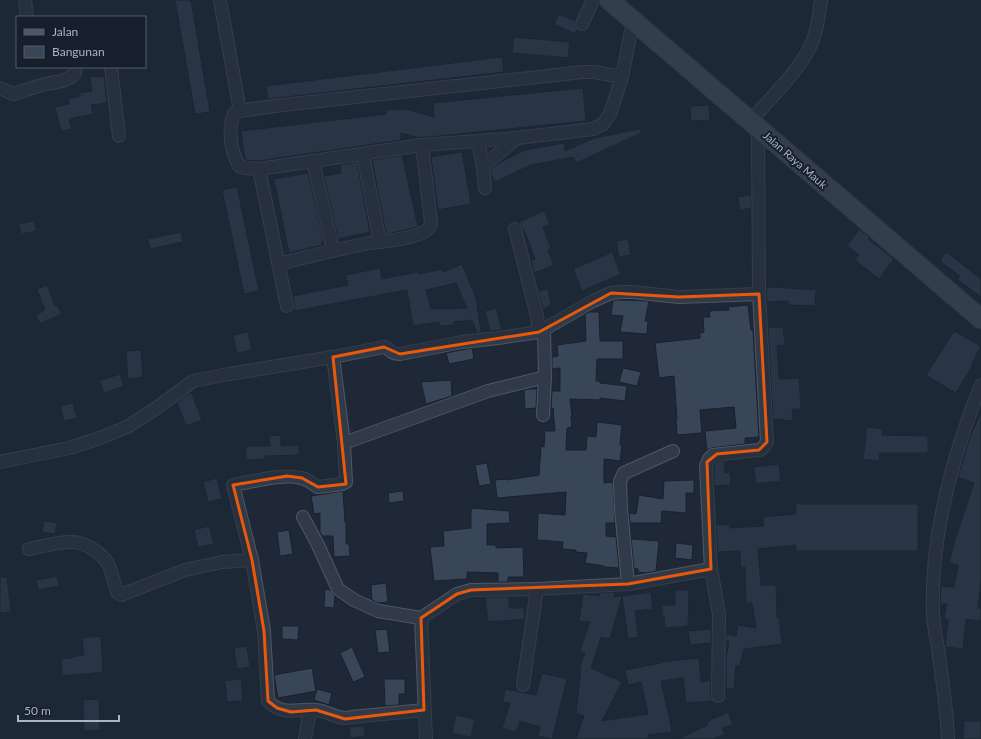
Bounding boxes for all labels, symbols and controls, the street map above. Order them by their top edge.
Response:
legend [16,16,146,68]
text: Jalan [52,24,78,39]
text: Bangunan [52,44,105,59]
street label: Jalan Raya Mauk [761,128,830,191]
scale bar [18,697,119,723]
text: 50 m [24,703,51,718]

